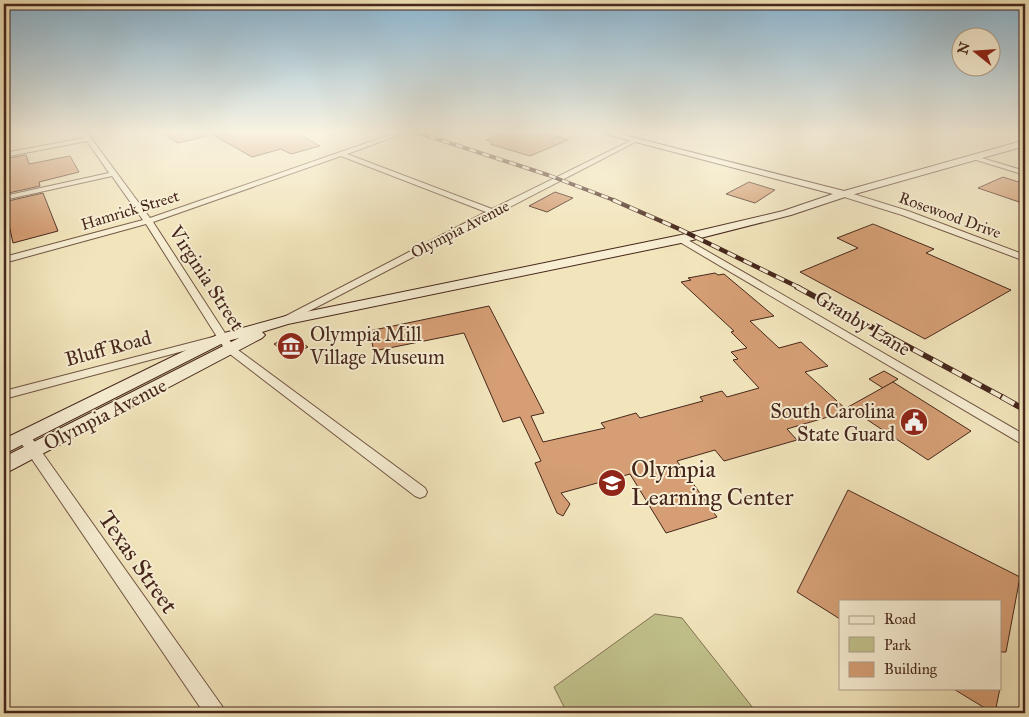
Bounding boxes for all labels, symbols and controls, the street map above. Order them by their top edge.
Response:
north arrow [952,28,1002,78]
text: N [954,40,974,57]
street label: Hamrick Street [79,186,182,234]
street label: Rosewood Drive [896,188,1004,242]
street label: Olympia Avenue [408,196,513,262]
street label: Virginia Street [163,220,250,336]
street label: Granby Lane [811,285,915,361]
place label: Olympia Mill Village Museum [309,322,445,370]
street label: Bluff Road [62,325,154,371]
museum icon: Olympia Mill Village Museum [276,331,306,361]
street label: Olympia Avenue [39,373,171,455]
place label: South Carolina State Guard [770,399,896,446]
public building icon: South Carolina State Guard [899,407,929,437]
place label: Olympia Learning Center [631,454,794,512]
school or university icon: Olympia Learning Center [597,468,627,498]
street label: Texas Street [92,505,185,620]
legend [839,600,1002,690]
text: Road [884,610,916,628]
text: Park [884,636,911,654]
text: Building [884,660,938,678]

